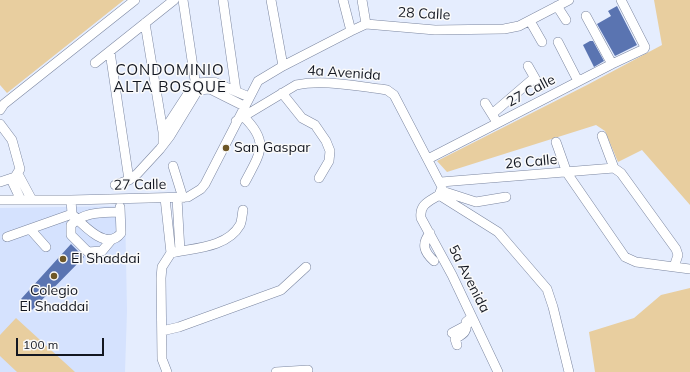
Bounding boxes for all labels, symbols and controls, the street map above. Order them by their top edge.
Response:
street label: 28 Calle [397,4,451,24]
district label: CONDOMINIO ALTA BOSQUE [113,61,227,96]
street label: 4a Avenida [307,62,381,84]
street label: 27 Calle [504,71,558,111]
place label: San Gaspar [234,140,310,156]
marker: San Gaspar [221,143,231,153]
street label: 26 Calle [504,151,558,173]
street label: 27 Calle [114,176,166,194]
street label: 5a Avenida [445,242,493,316]
place label: El Shaddai [71,251,140,267]
marker: El Shaddai [58,254,68,264]
marker: Colegio El Shaddai [49,271,59,281]
place label: Colegio El Shaddai [19,283,89,316]
scale bar [18,330,106,356]
text: 100 m [23,337,58,352]

